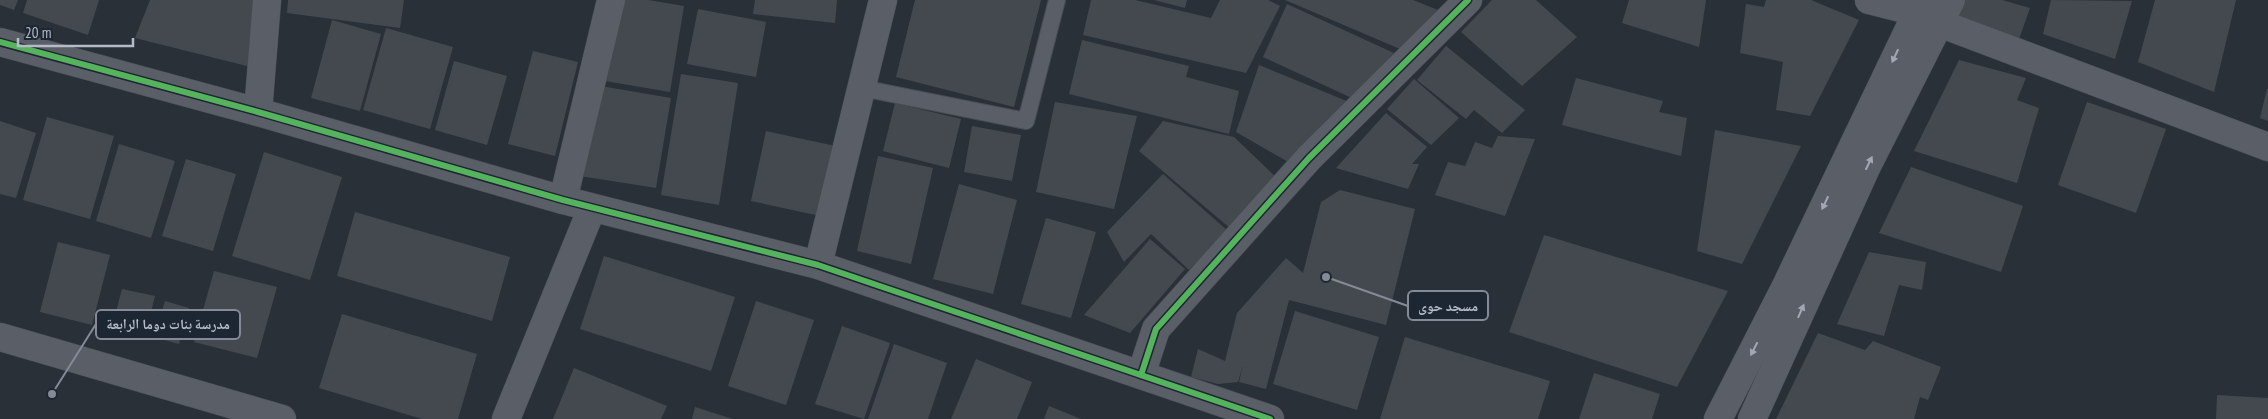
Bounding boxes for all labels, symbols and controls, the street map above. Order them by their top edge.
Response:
scale bar [18,15,132,47]
text: 20 m [25,23,51,42]
one-way arrow [1891,49,1899,64]
one-way arrow [1865,156,1873,170]
one-way arrow [1821,196,1829,210]
callout: مسجد حوى [1408,291,1488,320]
text: مسجد حوى [1418,297,1478,315]
one-way arrow [1798,304,1806,318]
callout: مدرسة بنات دوما الرابعة [96,310,240,339]
text: مدرسة بنات دوما الرابعة [106,315,230,333]
one-way arrow [1750,342,1758,356]

